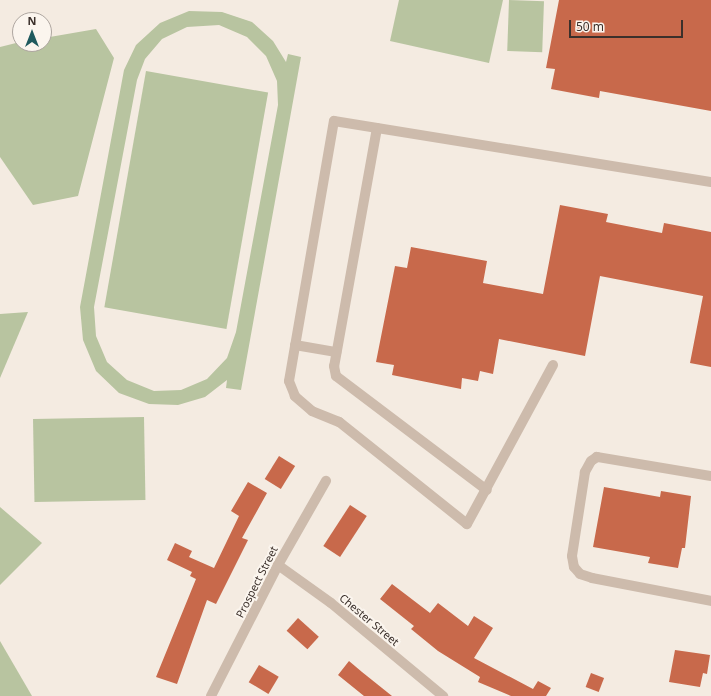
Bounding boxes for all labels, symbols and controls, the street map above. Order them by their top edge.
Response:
north arrow [12,12,52,52]
scale bar [571,12,685,38]
text: N [28,13,36,28]
text: 50 m [576,18,604,35]
street label: Prospect Street [233,544,281,620]
street label: Chester Street [337,591,401,649]

